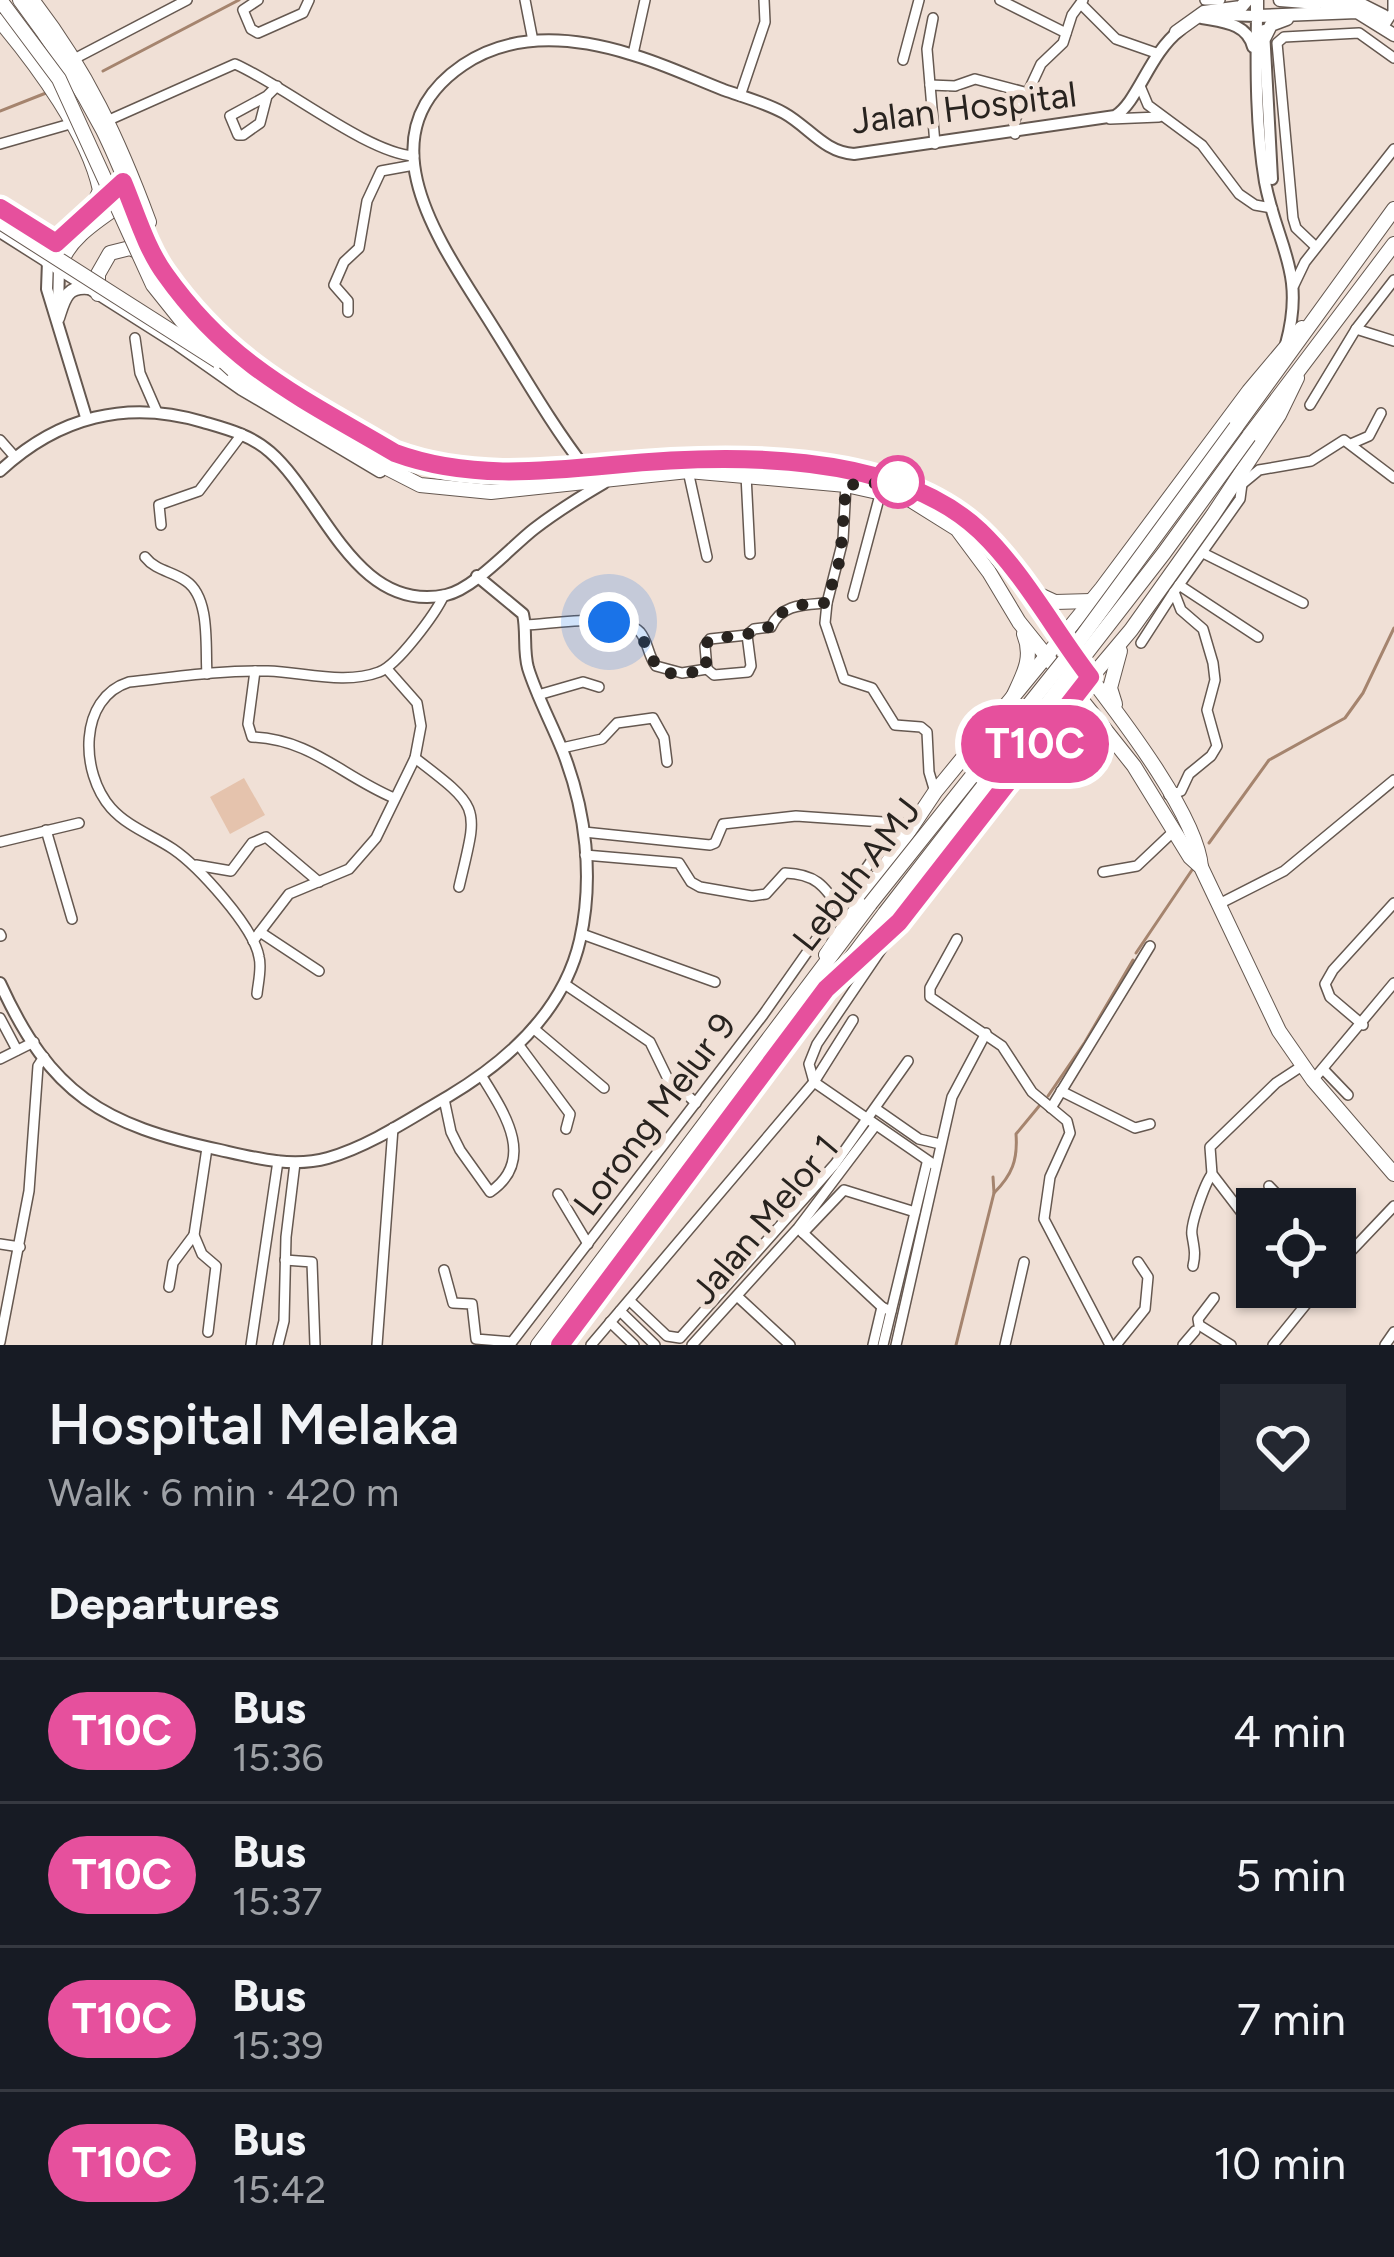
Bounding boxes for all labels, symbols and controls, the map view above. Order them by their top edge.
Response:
street label: Jalan Hospital [849,72,1079,143]
unlabelled marker [873,457,923,507]
your location [579,592,639,652]
line badge: T10C [951,705,1119,783]
text: T10C [985,718,1085,769]
street label: Lebuh AMJ [783,789,929,959]
street label: Lorong Melur 9 [564,1005,744,1224]
street label: Jalan Melor 1 [681,1126,847,1312]
map controls [1236,1188,1356,1308]
button: locate [1236,1188,1356,1308]
button: heart [1220,1384,1346,1510]
text: Hospital Melaka [48,1390,459,1458]
text: Walk · 6 min · 420 m [48,1469,399,1516]
text: Departures [48,1576,279,1630]
text: Bus [232,1680,306,1734]
text: 4 min [1233,1704,1346,1758]
text: T10C [72,1705,172,1756]
text: 15:36 [232,1734,324,1781]
text: Bus [232,1824,306,1878]
text: 5 min [1235,1848,1346,1902]
text: T10C [72,1849,172,1900]
text: 15:37 [232,1878,322,1925]
text: Bus [232,1968,306,2022]
text: 7 min [1237,1992,1346,2046]
text: T10C [72,1993,172,2044]
text: 15:39 [232,2022,324,2069]
text: Bus [232,2112,306,2166]
text: 10 min [1214,2136,1346,2190]
text: T10C [72,2137,172,2188]
text: 15:42 [232,2166,326,2213]

